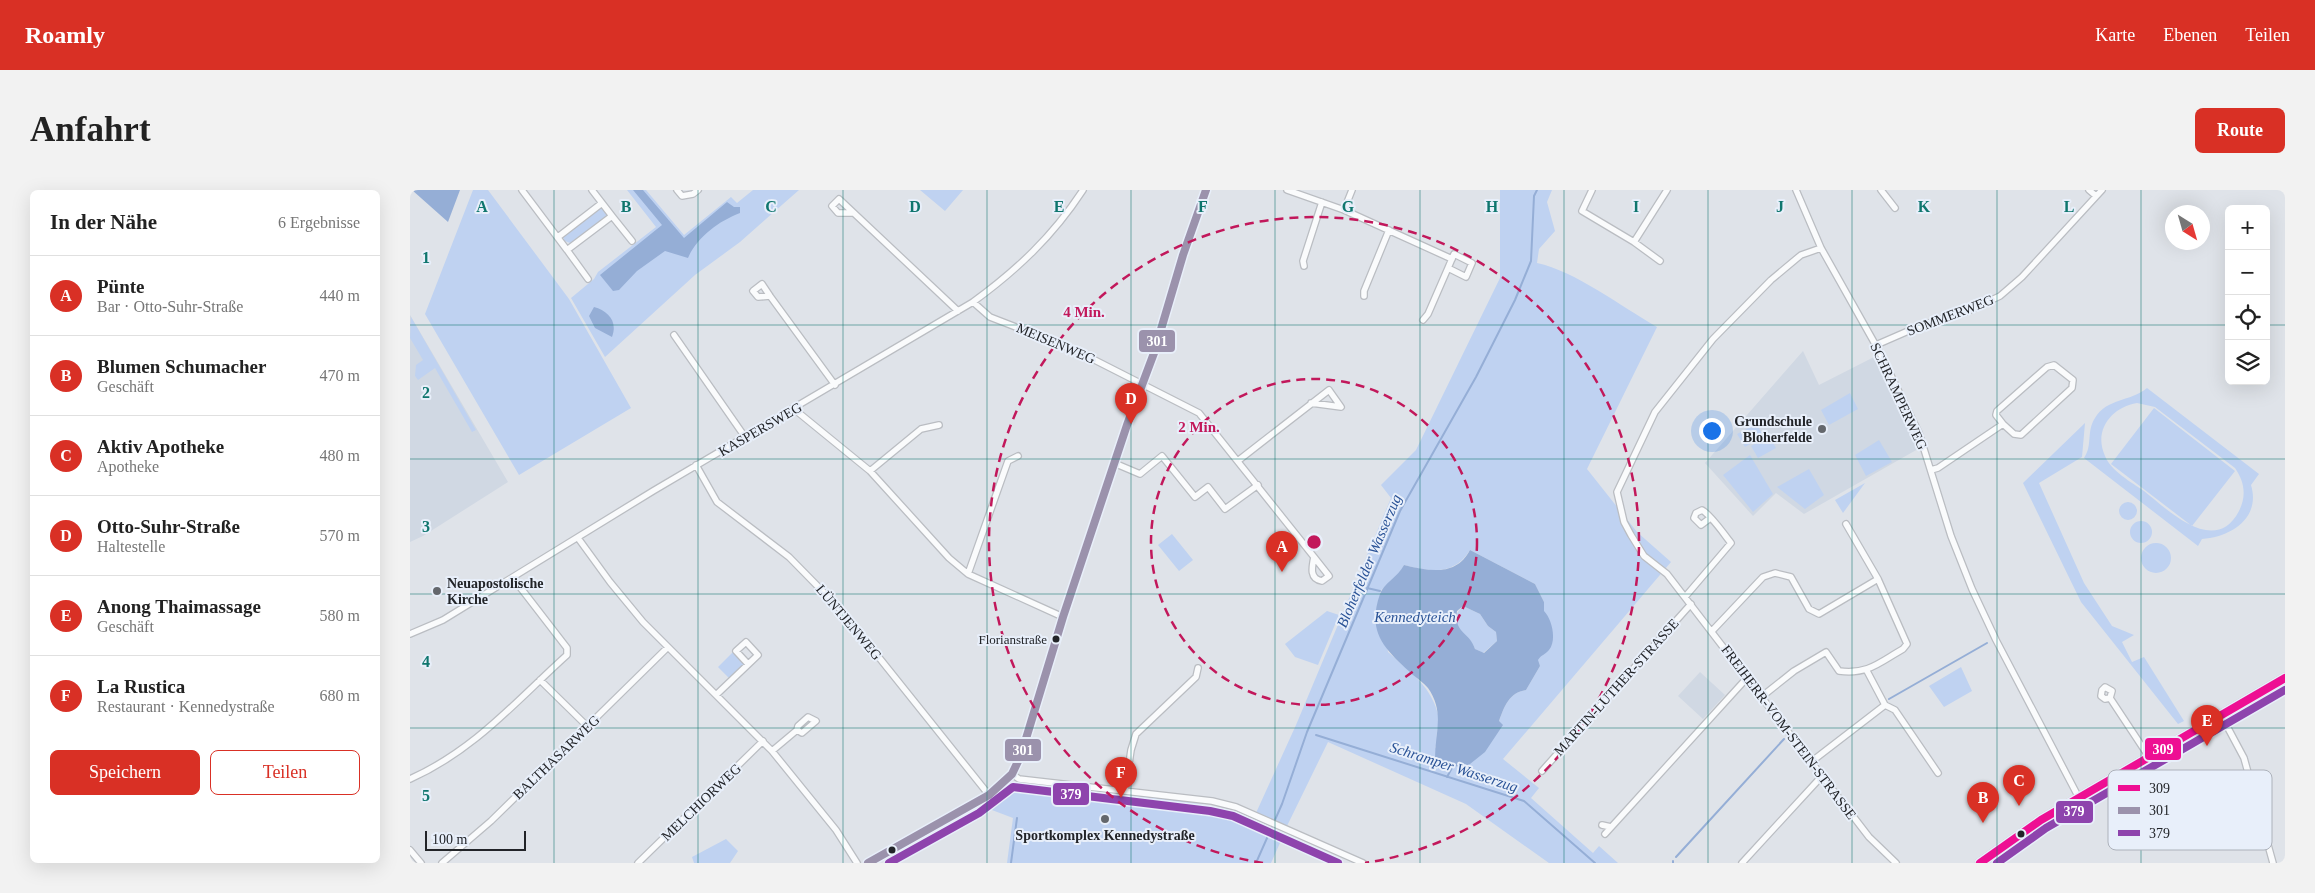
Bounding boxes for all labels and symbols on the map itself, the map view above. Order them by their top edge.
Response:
text: A [476,198,488,215]
text: B [621,198,632,215]
text: C [765,198,777,215]
text: D [909,198,921,215]
text: E [1054,198,1064,215]
text: F [1198,198,1208,215]
text: G [1342,198,1355,215]
text: H [1486,198,1499,215]
text: I [1633,198,1639,215]
text: J [1776,198,1784,215]
text: K [1918,198,1931,215]
text: L [2064,198,2074,215]
north arrow [2165,205,2210,250]
text: 1 [422,249,430,266]
street label: SOMMERWEG [1905,292,1996,339]
text: 4 Min. [1063,304,1105,320]
street label: MEISENWEG [1014,320,1097,367]
line badge: 301 [1138,329,1176,353]
text: 301 [1147,334,1168,349]
street label: SCHRAMPERWEG [1867,341,1930,452]
pin: D [1115,383,1147,424]
text: 2 [422,384,430,401]
street label: KASPERSWEG [716,400,804,459]
place label: Grundschule Bloherfelde [1734,414,1812,445]
your location [1699,418,1725,444]
text: 2 Min. [1178,419,1220,435]
marker: Grundschule Bloherfelde [1816,423,1828,435]
water label: Bloherfelder Wasserzug [1334,492,1405,630]
text: 3 [422,518,430,535]
pin: A [1266,531,1298,572]
centre of rings [1305,533,1323,551]
place label: Neuapostolische Kirche [447,576,543,607]
street label: LÜNTJENWEG [813,581,885,663]
marker: Neuapostolische Kirche [431,585,443,597]
water label: Kennedyteich [1373,609,1456,625]
street label: MARTIN-LUTHER-STRASSE [1551,616,1682,759]
place label: Florianstraße [978,632,1047,647]
marker: Florianstraße [1051,634,1061,644]
street label: FREIHERR-VOM-STEIN-STRASSE [1718,642,1859,822]
text: 4 [422,653,430,670]
pin: E [2191,705,2223,746]
street label: BALTHASARWEG [510,712,602,802]
line badge: 309 [2144,737,2182,761]
line badge: 301 [1004,738,1042,762]
water label: Schramper Wasserzug [1388,739,1520,795]
text: 309 [2153,742,2174,757]
text: 301 [1013,743,1034,758]
pin: F [1105,757,1137,798]
street label: MELCHIORWEG [659,761,744,844]
pin: C [2003,765,2035,806]
legend [2108,770,2272,850]
text: 309 [2149,781,2170,796]
line badge: 379 [1052,782,1090,806]
pin: B [1967,782,1999,823]
text: 5 [422,787,430,804]
text: 379 [1061,787,1082,802]
line badge: 379 [2055,800,2094,824]
text: 301 [2149,803,2170,818]
text: 379 [2064,804,2085,819]
marker: Sportkomplex Kennedystraße [1099,813,1111,825]
text: 379 [2149,826,2170,841]
scale bar [425,828,526,851]
place label: Sportkomplex Kennedystraße [1015,828,1195,843]
unlabelled marker [2016,829,2026,839]
unlabelled marker [887,845,897,855]

